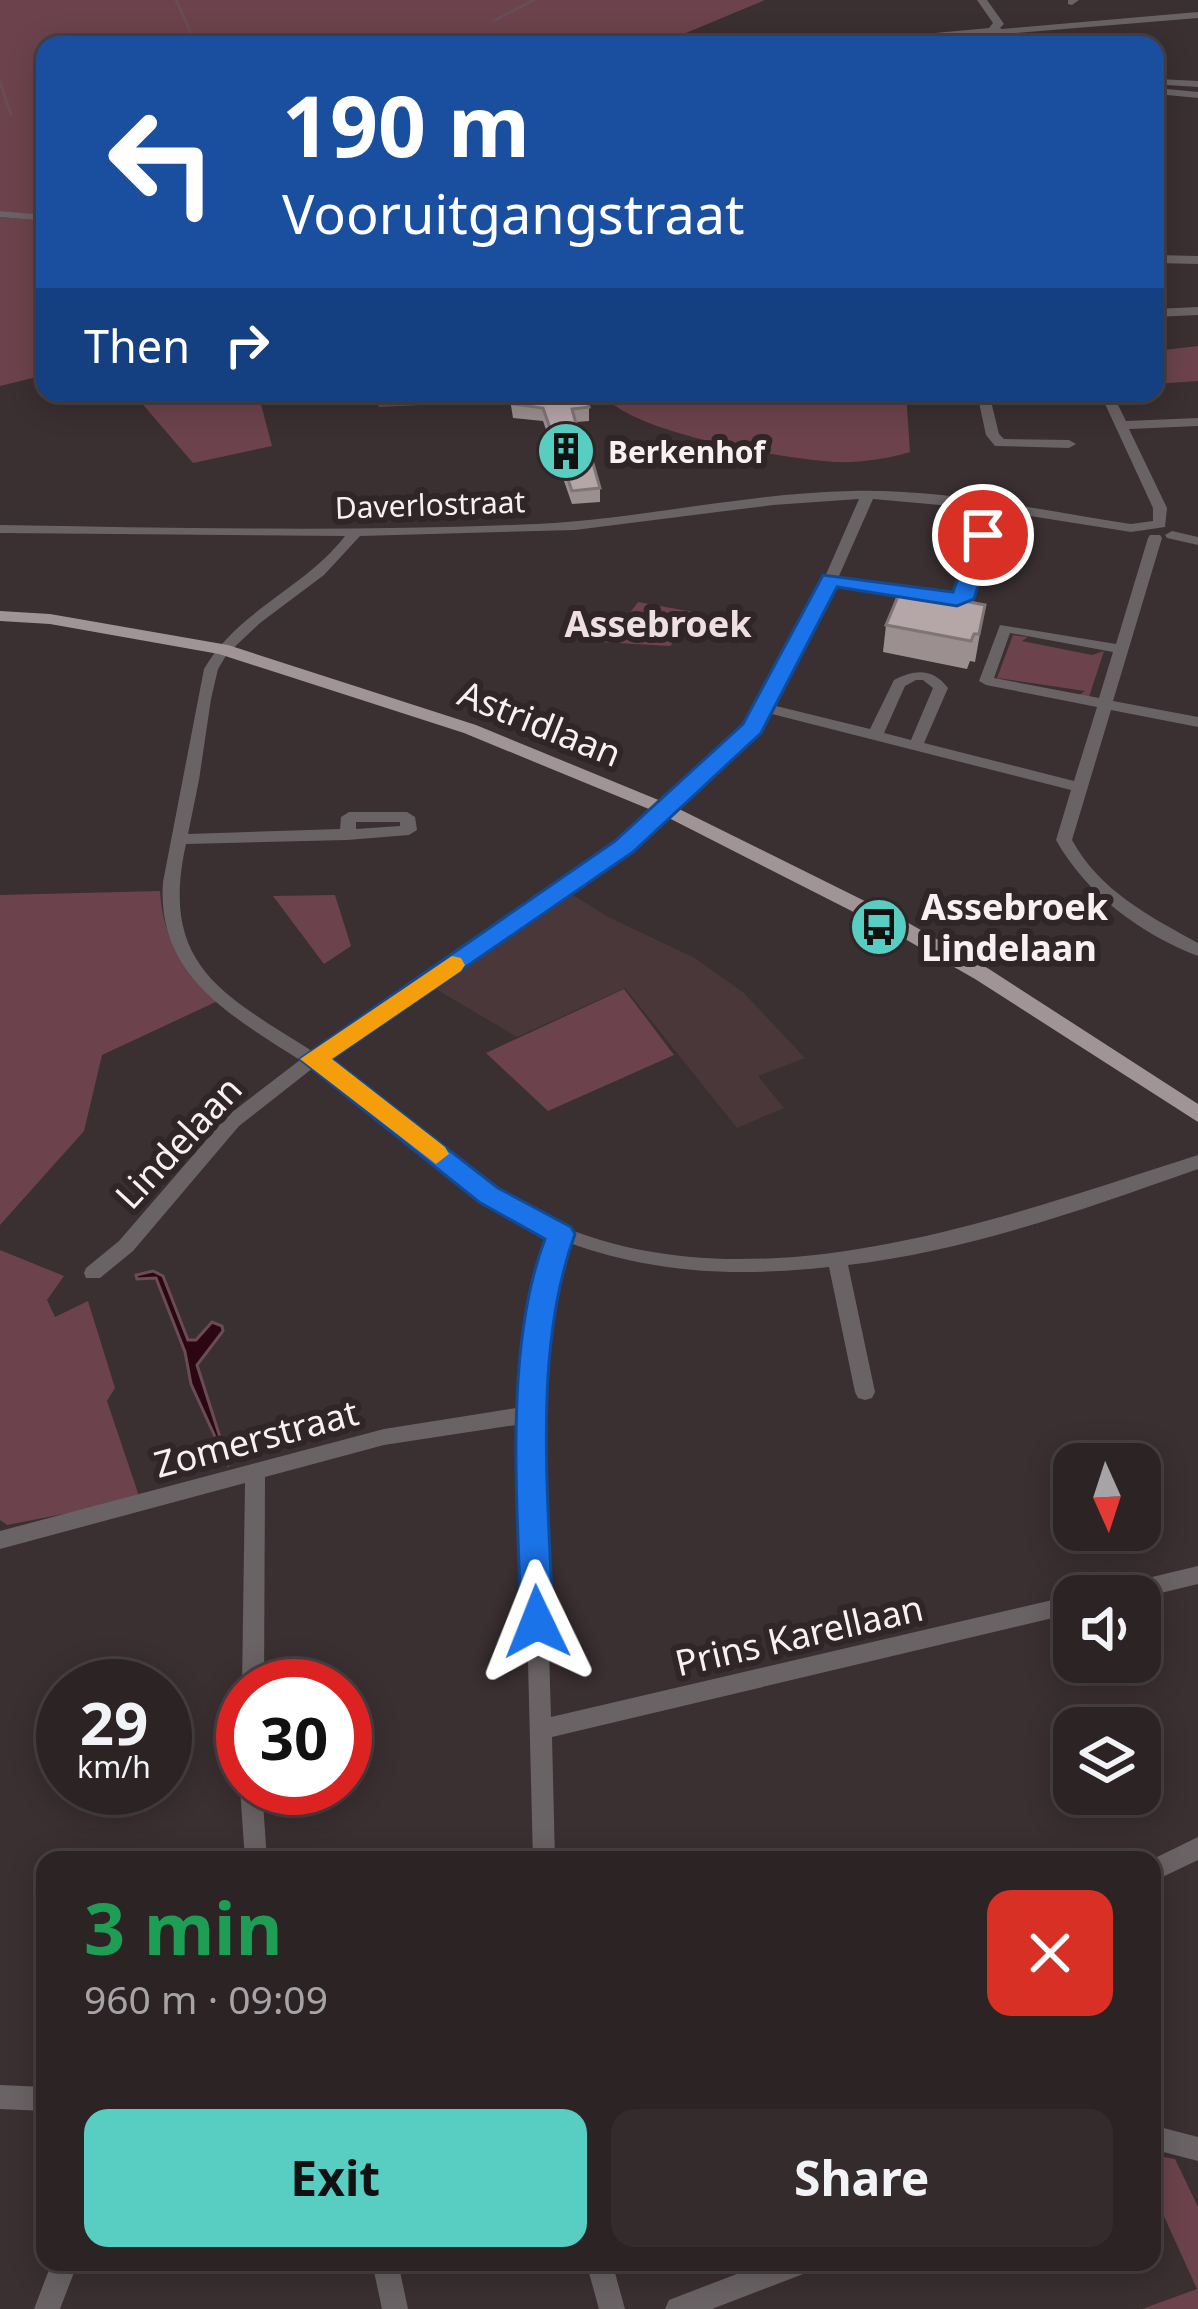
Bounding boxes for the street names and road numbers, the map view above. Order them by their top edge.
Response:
street label: Daverlostraat [334,480,526,528]
street label: Astridlaan [451,668,629,778]
street label: Lindelaan [104,1065,252,1219]
street label: Zomerstraat [149,1387,363,1489]
street label: Prins Karellaan [670,1583,928,1687]

